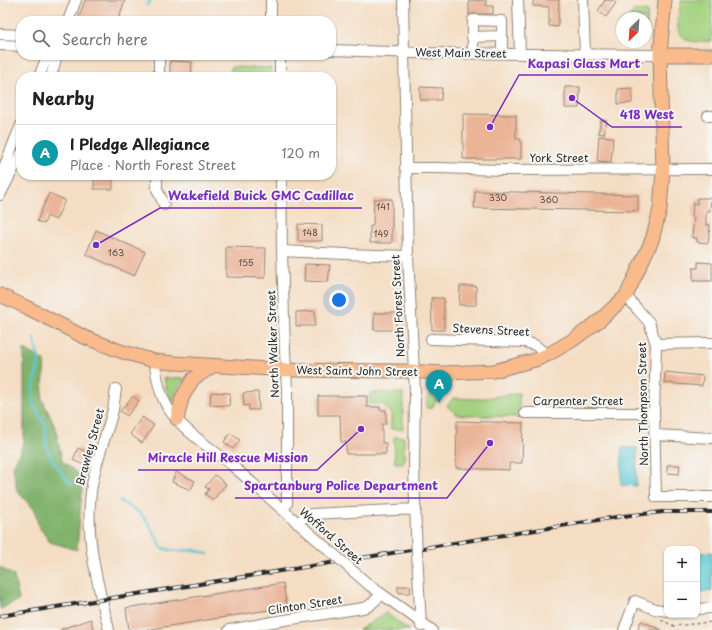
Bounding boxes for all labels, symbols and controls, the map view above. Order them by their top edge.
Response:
north arrow [616,12,652,48]
search box [16,16,336,60]
icon: search [30,27,52,49]
text: Search here [62,27,148,50]
street label: West Main Street [415,43,507,62]
callout: Kapasi Glass Mart [519,51,648,75]
text: Kapasi Glass Mart [528,54,641,72]
text: Nearby [32,85,94,111]
callout: 418 West [612,103,682,127]
text: 418 West [620,105,674,123]
text: I Pledge Allegiance [70,132,210,155]
text: A [40,143,50,162]
text: 120 m [281,143,320,162]
street label: York Street [529,149,589,166]
text: Place · North Forest Street [70,155,236,174]
callout: Wakefield Buick GMC Cadillac [160,184,362,208]
text: Wakefield Buick GMC Cadillac [168,186,354,204]
house number: 330 [489,190,508,204]
house number: 360 [540,192,559,206]
house number: 141 [376,199,390,213]
house number: 148 [302,225,318,239]
house number: 149 [373,226,389,240]
house number: 163 [108,245,124,259]
street label: North Forest Street [386,254,409,358]
house number: 155 [238,255,254,269]
street label: North Walker Street [262,289,283,398]
your location [329,290,349,310]
street label: Stevens Street [452,319,530,340]
street label: North Thompson Street [633,341,652,466]
street label: West Saint John Street [296,361,418,380]
pin: A [426,370,452,403]
street label: Carpenter Street [533,392,624,409]
street label: Brawley Street [71,406,108,488]
callout: Miracle Hill Rescue Mission [138,446,317,470]
text: Miracle Hill Rescue Mission [148,448,308,466]
callout: Spartanburg Police Department [235,474,447,498]
text: Spartanburg Police Department [244,476,438,494]
street label: Wofford Street [296,503,367,568]
map controls [664,546,700,618]
button: + [664,546,700,582]
button: − [664,582,700,618]
street label: Clinton Street [267,590,344,619]

